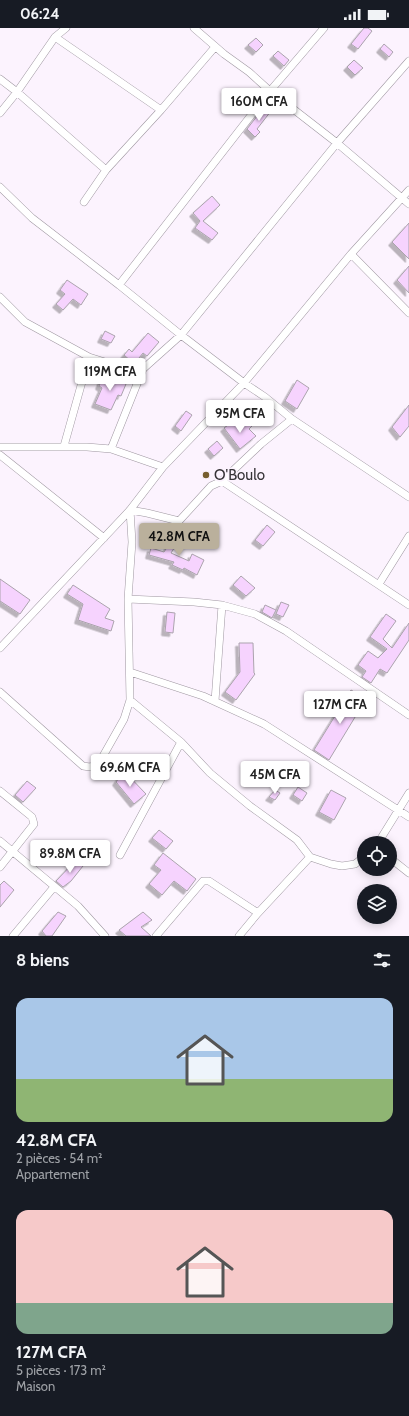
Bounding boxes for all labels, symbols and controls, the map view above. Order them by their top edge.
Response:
text: 06:24 [20,5,60,23]
pin: 160M CFA [218,88,300,122]
text: 160M CFA [230,93,288,109]
pin: 119M CFA [69,358,151,392]
text: 119M CFA [84,363,136,379]
pin: 95M CFA [203,400,277,434]
text: 95M CFA [215,405,265,421]
place label: O'Boulo [214,466,265,484]
marker: O'Boulo [201,470,211,480]
pin: 42.8M CFA [133,523,225,557]
text: 42.8M CFA [148,528,210,544]
pin: 127M CFA [299,691,381,725]
text: 127M CFA [313,696,367,712]
pin: 69.6M CFA [84,754,176,788]
text: 69.6M CFA [100,759,160,775]
pin: 45M CFA [238,761,312,795]
text: 45M CFA [250,766,301,782]
map controls [357,836,397,924]
button: locate [357,836,397,876]
pin: 89.8M CFA [24,840,116,874]
text: 89.8M CFA [39,845,101,861]
button: layers [357,884,397,924]
icon: filters [371,949,393,971]
text: 8 biens [16,950,69,970]
icon: home [169,1024,241,1096]
text: 42.8M CFA [16,1130,97,1150]
text: 2 pièces · 54 m² [16,1150,102,1166]
text: Appartement [16,1166,89,1182]
icon: home [169,1236,241,1308]
text: 127M CFA [16,1342,87,1362]
text: 5 pièces · 173 m² [16,1362,106,1378]
text: Maison [16,1378,55,1394]

